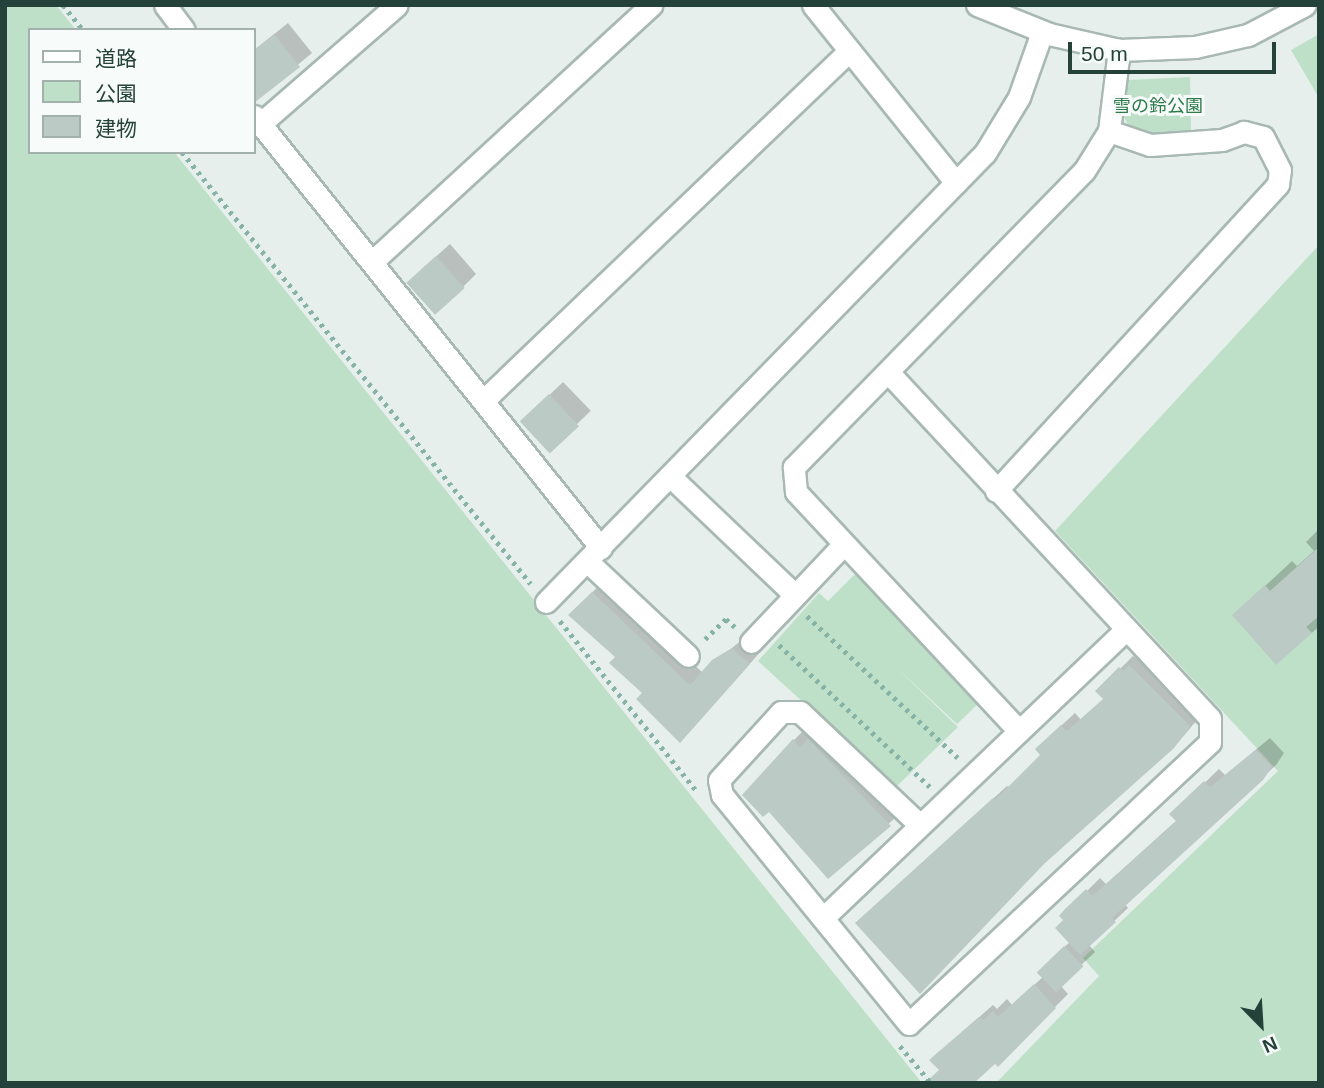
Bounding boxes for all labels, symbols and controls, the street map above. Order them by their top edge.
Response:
legend [28,28,256,154]
scale bar [1072,28,1280,72]
text: 50 m [1081,42,1128,65]
text: 道路 [95,47,137,70]
text: 公園 [95,82,137,105]
park label: 雪の鈴公園 [1113,95,1203,117]
text: 建物 [95,117,137,140]
north arrow [1226,990,1296,1060]
text: N [1259,1032,1280,1057]

